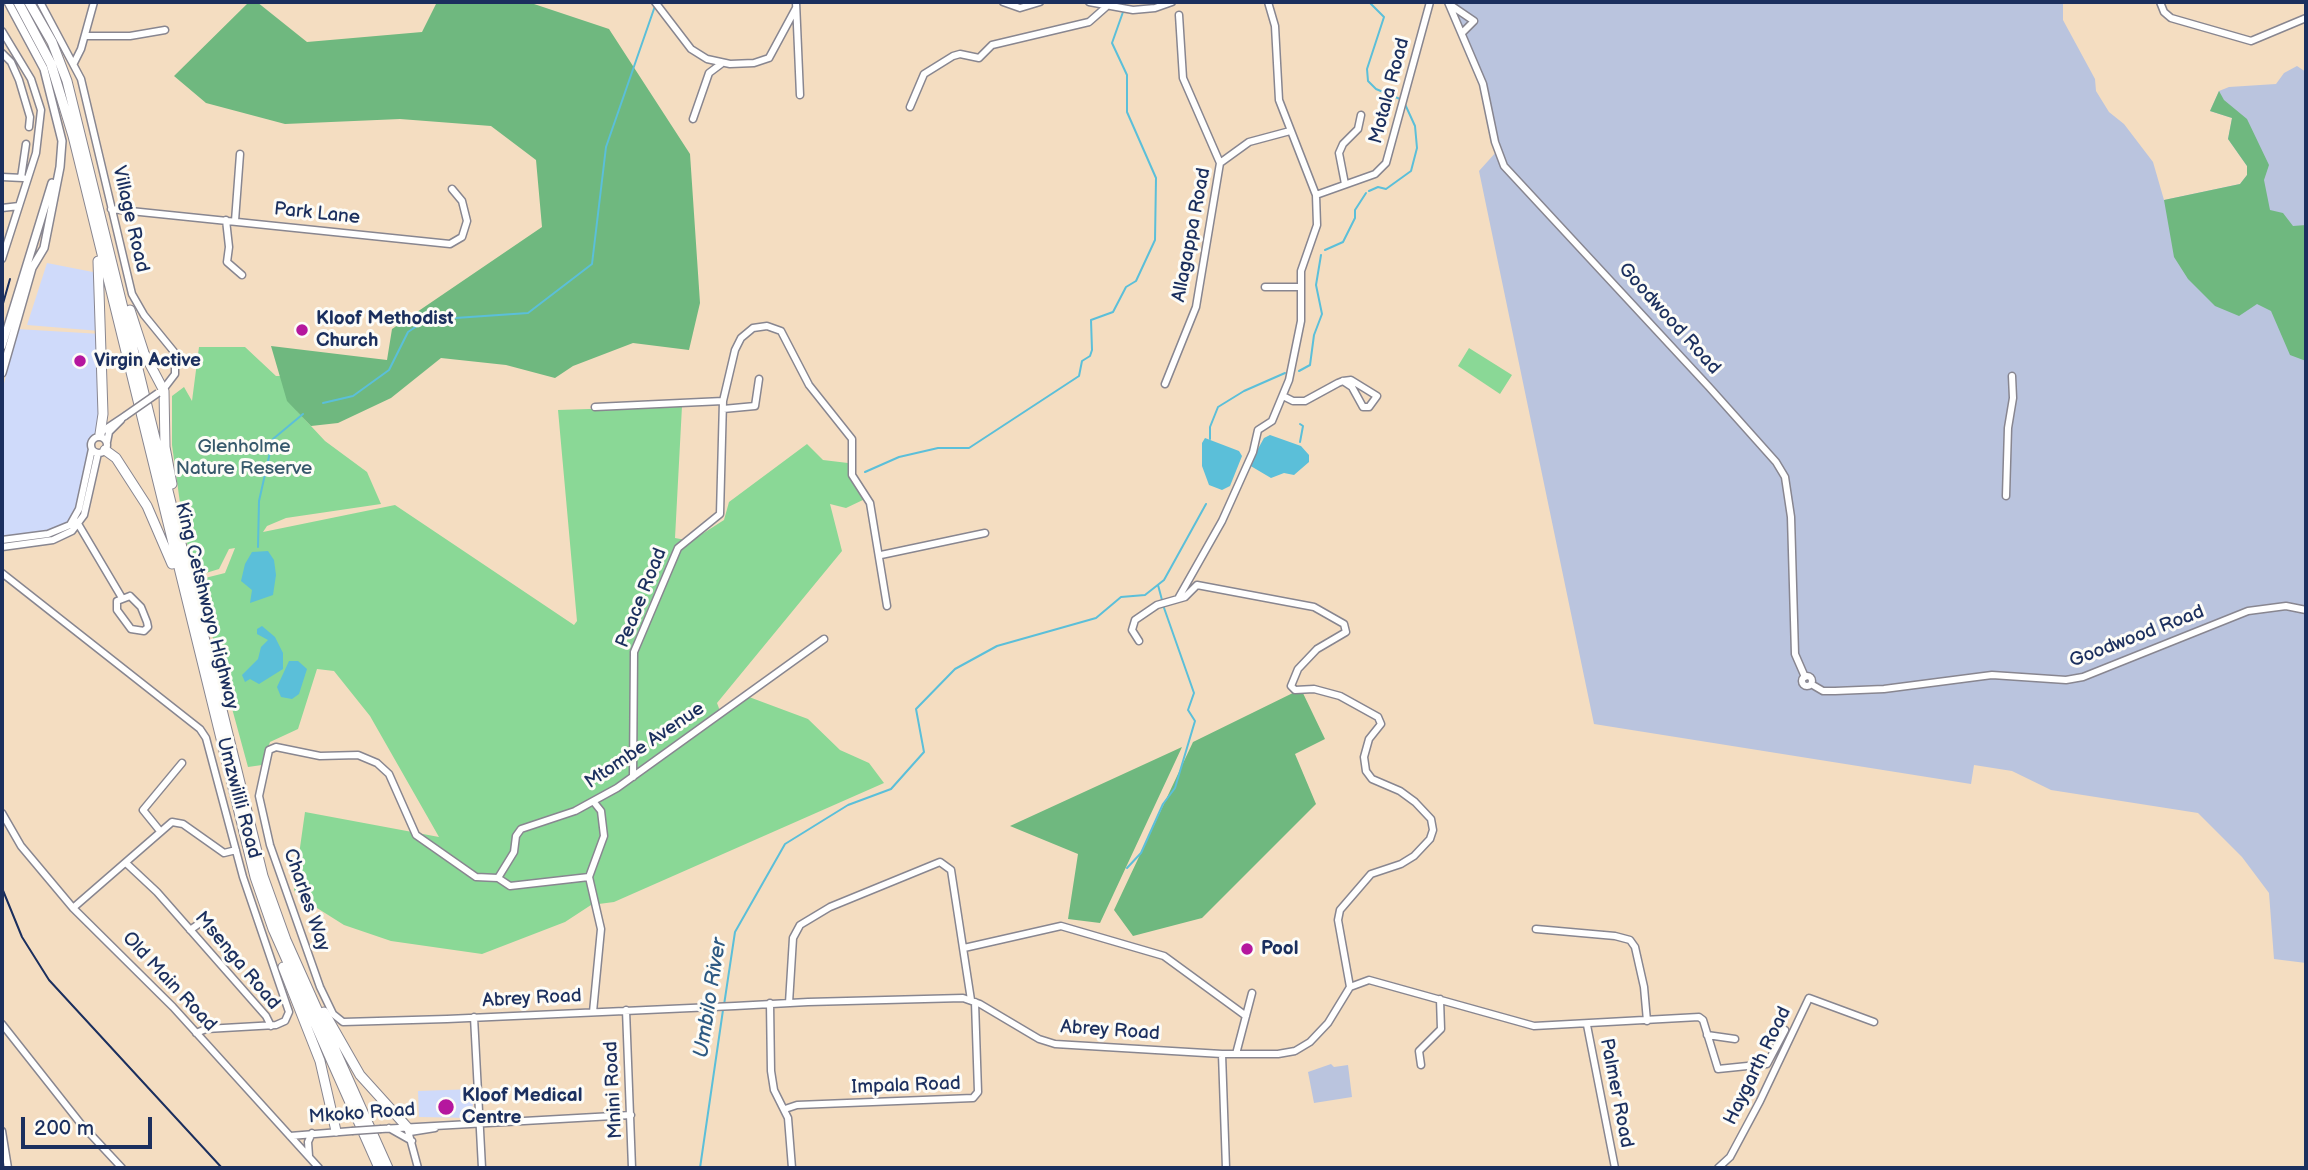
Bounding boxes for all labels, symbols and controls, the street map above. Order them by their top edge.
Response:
street label: Motala Road [1365,35,1415,147]
street label: Village Road [107,164,153,274]
street label: Allagappa Road [1168,166,1216,304]
street label: Park Lane [273,198,361,230]
street label: Goodwood Road [1613,259,1725,379]
place label: Kloof Methodist Church [316,308,454,352]
marker: Kloof Methodist Church [294,322,310,338]
place label: Virgin Active [94,350,201,372]
marker: Virgin Active [72,353,88,369]
park label: Glenholme Nature Reserve [176,436,312,480]
street label: King Cetshwayo Highway [169,500,243,712]
street label: Peace Road [612,545,672,651]
street label: Goodwood Road [2067,601,2207,673]
street label: Mtombe Avenue [581,698,709,794]
street label: Umzwilili Road [211,735,265,861]
street label: Charles Way [278,846,334,954]
street label: Msenga Road [190,907,284,1015]
street label: Old Main Road [117,927,221,1037]
water label: Umbilo River [689,936,733,1060]
place label: Pool [1261,938,1298,960]
marker: Pool [1239,941,1255,957]
street label: Abrey Road [482,985,582,1013]
street label: Haygarth Road [1719,1003,1797,1129]
street label: Abrey Road [1060,1016,1160,1046]
street label: Palmer Road [1594,1036,1638,1150]
street label: Mnini Road [600,1041,628,1139]
street label: Impala Road [851,1073,961,1099]
place label: Kloof Medical Centre [462,1085,582,1129]
marker: Kloof Medical Centre [436,1097,456,1117]
street label: Mkoko Road [308,1099,416,1129]
scale bar [24,1104,156,1148]
text: 200 m [34,1116,94,1141]

